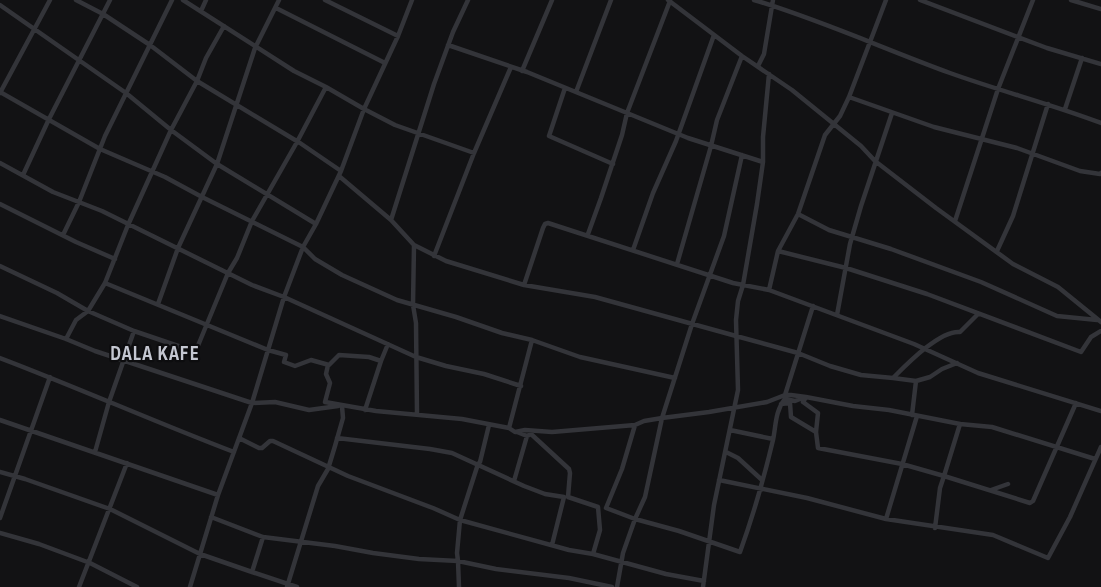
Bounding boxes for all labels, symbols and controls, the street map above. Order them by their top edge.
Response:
district label: DALA KAFE [110,341,200,366]

